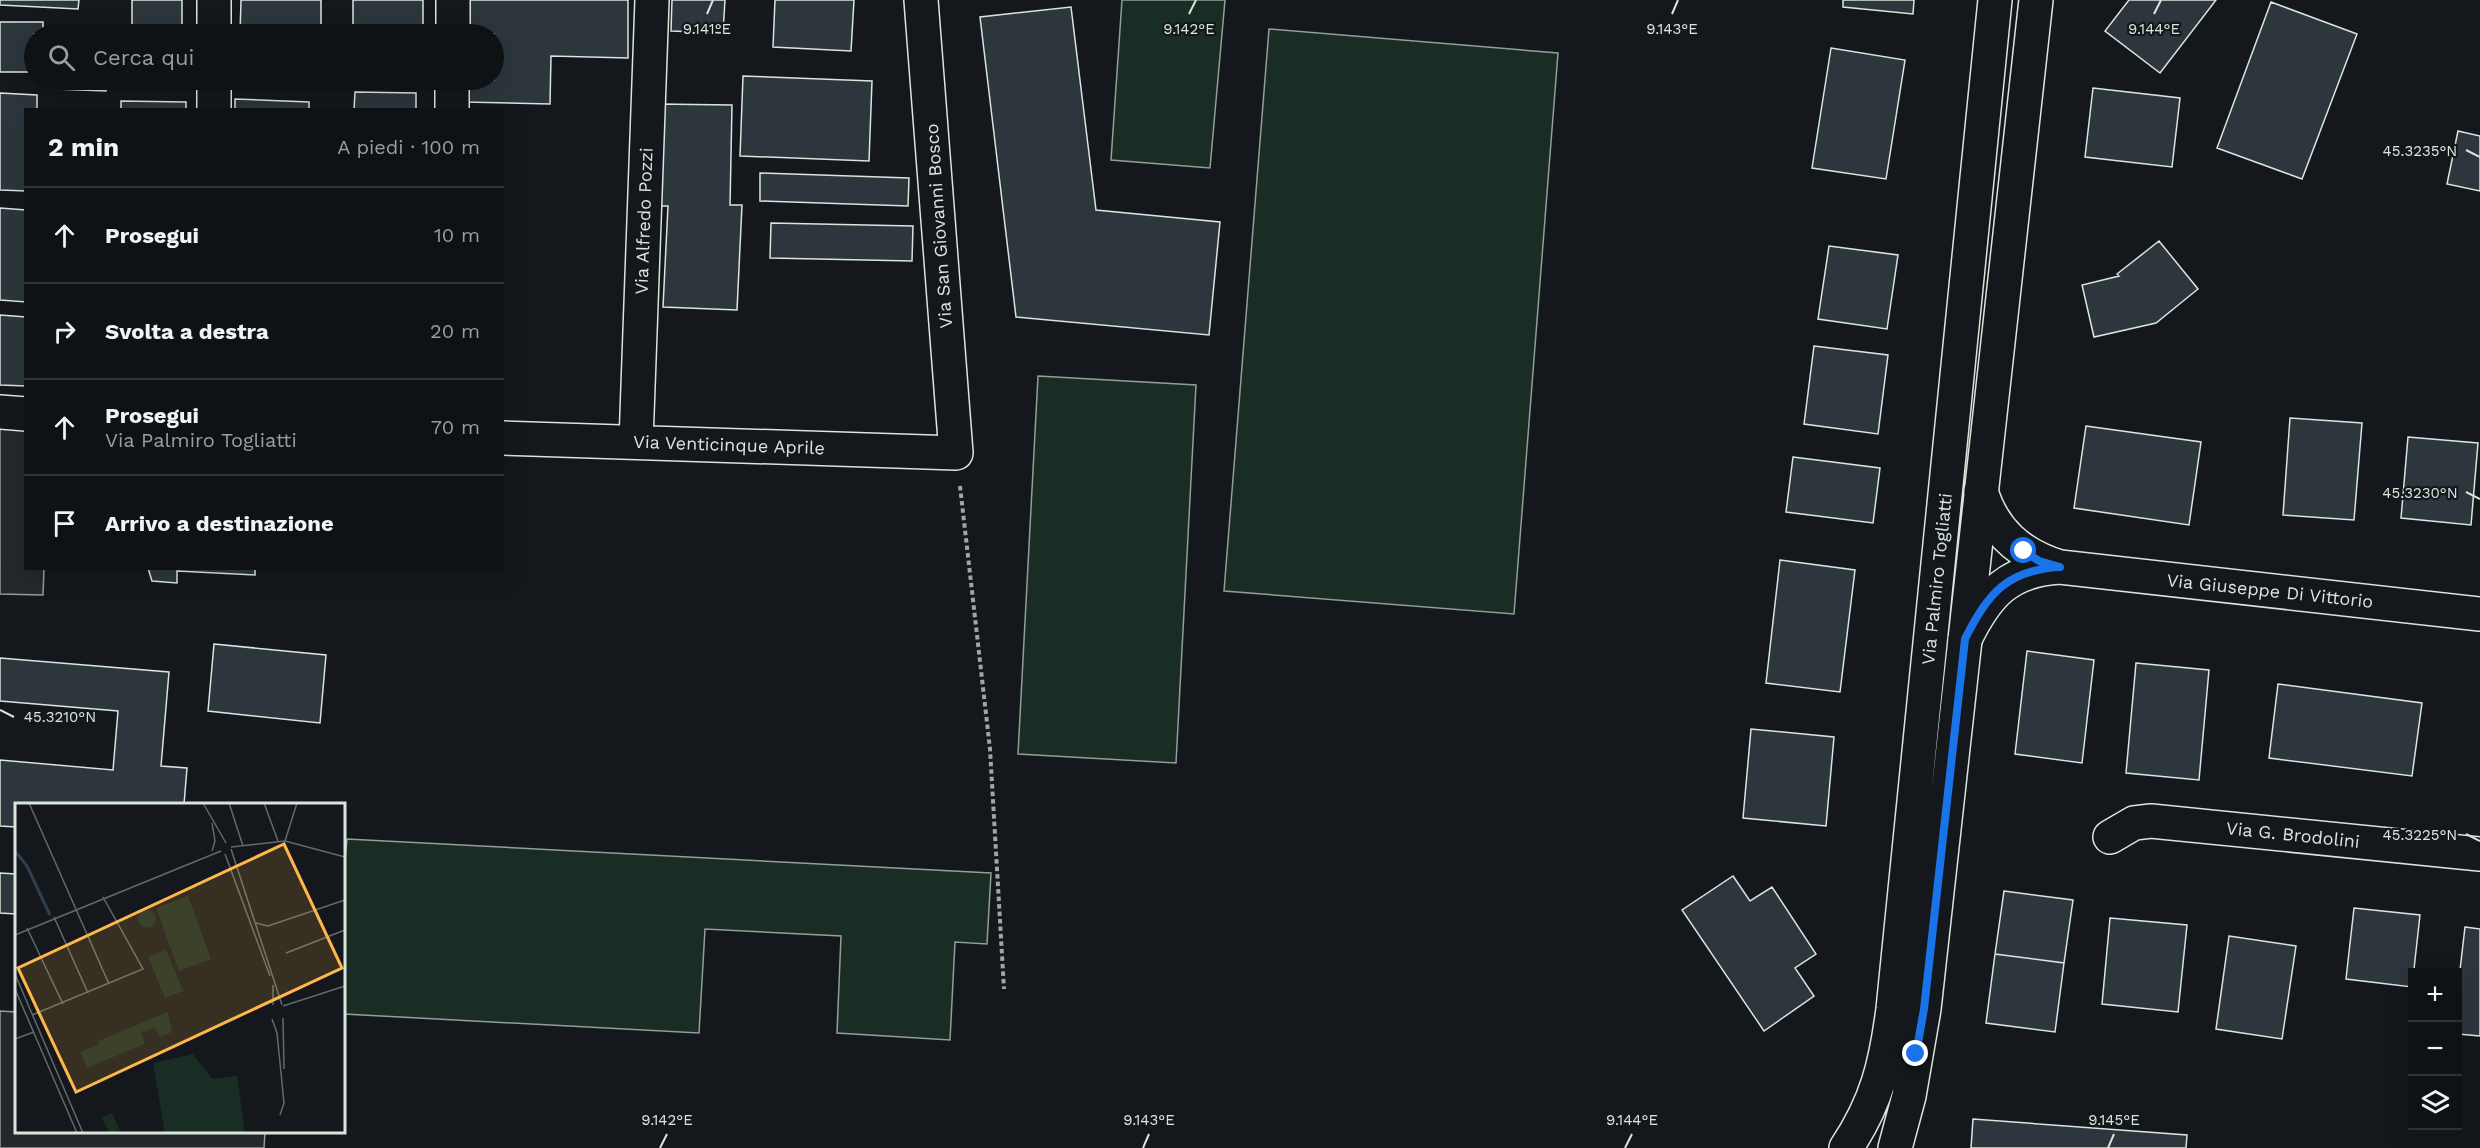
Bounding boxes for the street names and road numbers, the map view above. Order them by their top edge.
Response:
street label: Via San Giovanni Bosco [921,123,956,329]
street label: Via Alfredo Pozzi [630,147,657,295]
street label: Via Venticinque Aprile [633,431,825,458]
street label: Via Palmiro Togliatti [1917,492,1956,666]
street label: Via Giuseppe Di Vittorio [2166,569,2374,612]
street label: Via G. Brodolini [2225,817,2361,852]

